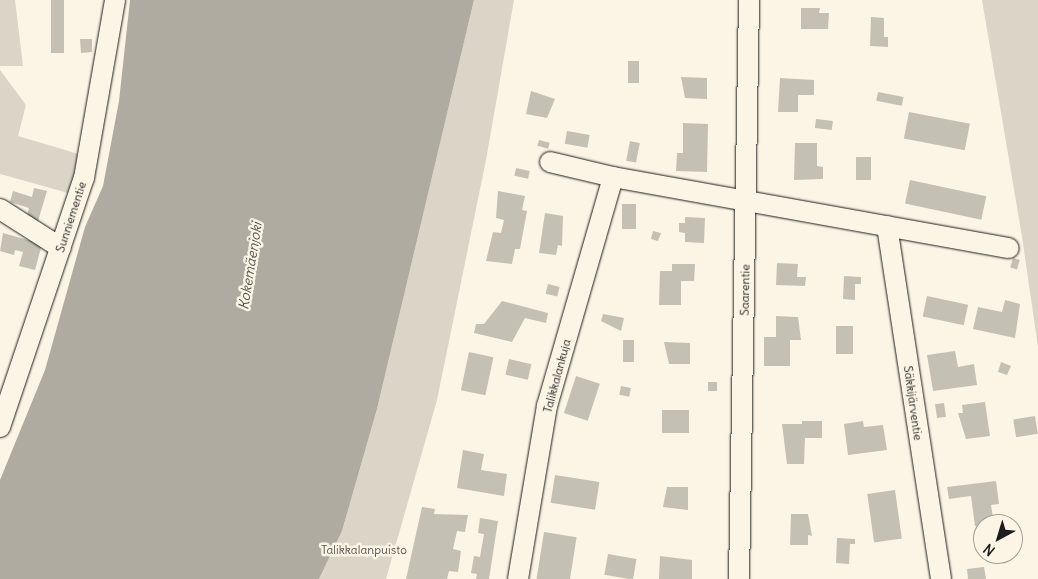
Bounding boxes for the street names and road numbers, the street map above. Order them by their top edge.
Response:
street label: Sunniementie [53,180,89,254]
street label: Saarentie [737,264,753,316]
street label: Talikkalankuja [540,337,574,415]
street label: Säkkijärventie [901,365,925,441]

